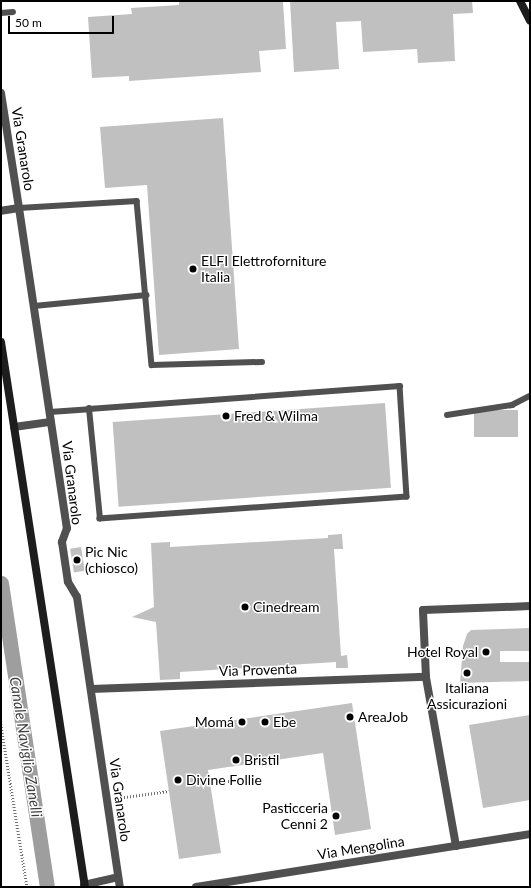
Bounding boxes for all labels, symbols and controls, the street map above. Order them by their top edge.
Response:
scale bar [10,8,116,34]
text: 50 m [15,15,42,30]
street label: Via Granarolo [8,106,38,192]
place label: ELFI Elettroforniture Italia [201,253,326,286]
marker: ELFI Elettroforniture Italia [188,264,198,274]
place label: Fred & Wilma [234,408,318,424]
marker: Fred & Wilma [221,411,231,421]
street label: Via Granarolo [59,440,85,526]
place label: Pic Nic (chiosco) [85,544,138,576]
marker: Pic Nic (chiosco) [72,555,82,565]
place label: Cinedream [253,599,319,615]
marker: Cinedream [240,602,250,612]
place label: Hotel Royal [407,644,478,660]
marker: Hotel Royal [481,647,491,657]
street label: Via Proventa [219,660,297,680]
marker: Italiana Assicurazioni [462,668,472,678]
water label: Canale Naviglio Zanelli [6,676,46,818]
place label: Italiana Assicurazioni [427,680,507,712]
place label: AreaJob [358,709,408,725]
marker: AreaJob [345,712,355,722]
place label: Momá [195,714,234,730]
place label: Ebe [273,714,296,730]
marker: Momá [237,717,247,727]
marker: Ebe [260,717,270,727]
place label: Bristil [244,752,279,768]
marker: Bristil [231,755,241,765]
street label: Via Granarolo [106,757,134,843]
place label: Divine Follie [186,772,262,788]
marker: Divine Follie [173,775,183,785]
place label: Pasticceria Cenni 2 [262,800,328,832]
marker: Pasticceria Cenni 2 [331,811,341,821]
street label: Via Mengolina [316,833,406,863]

